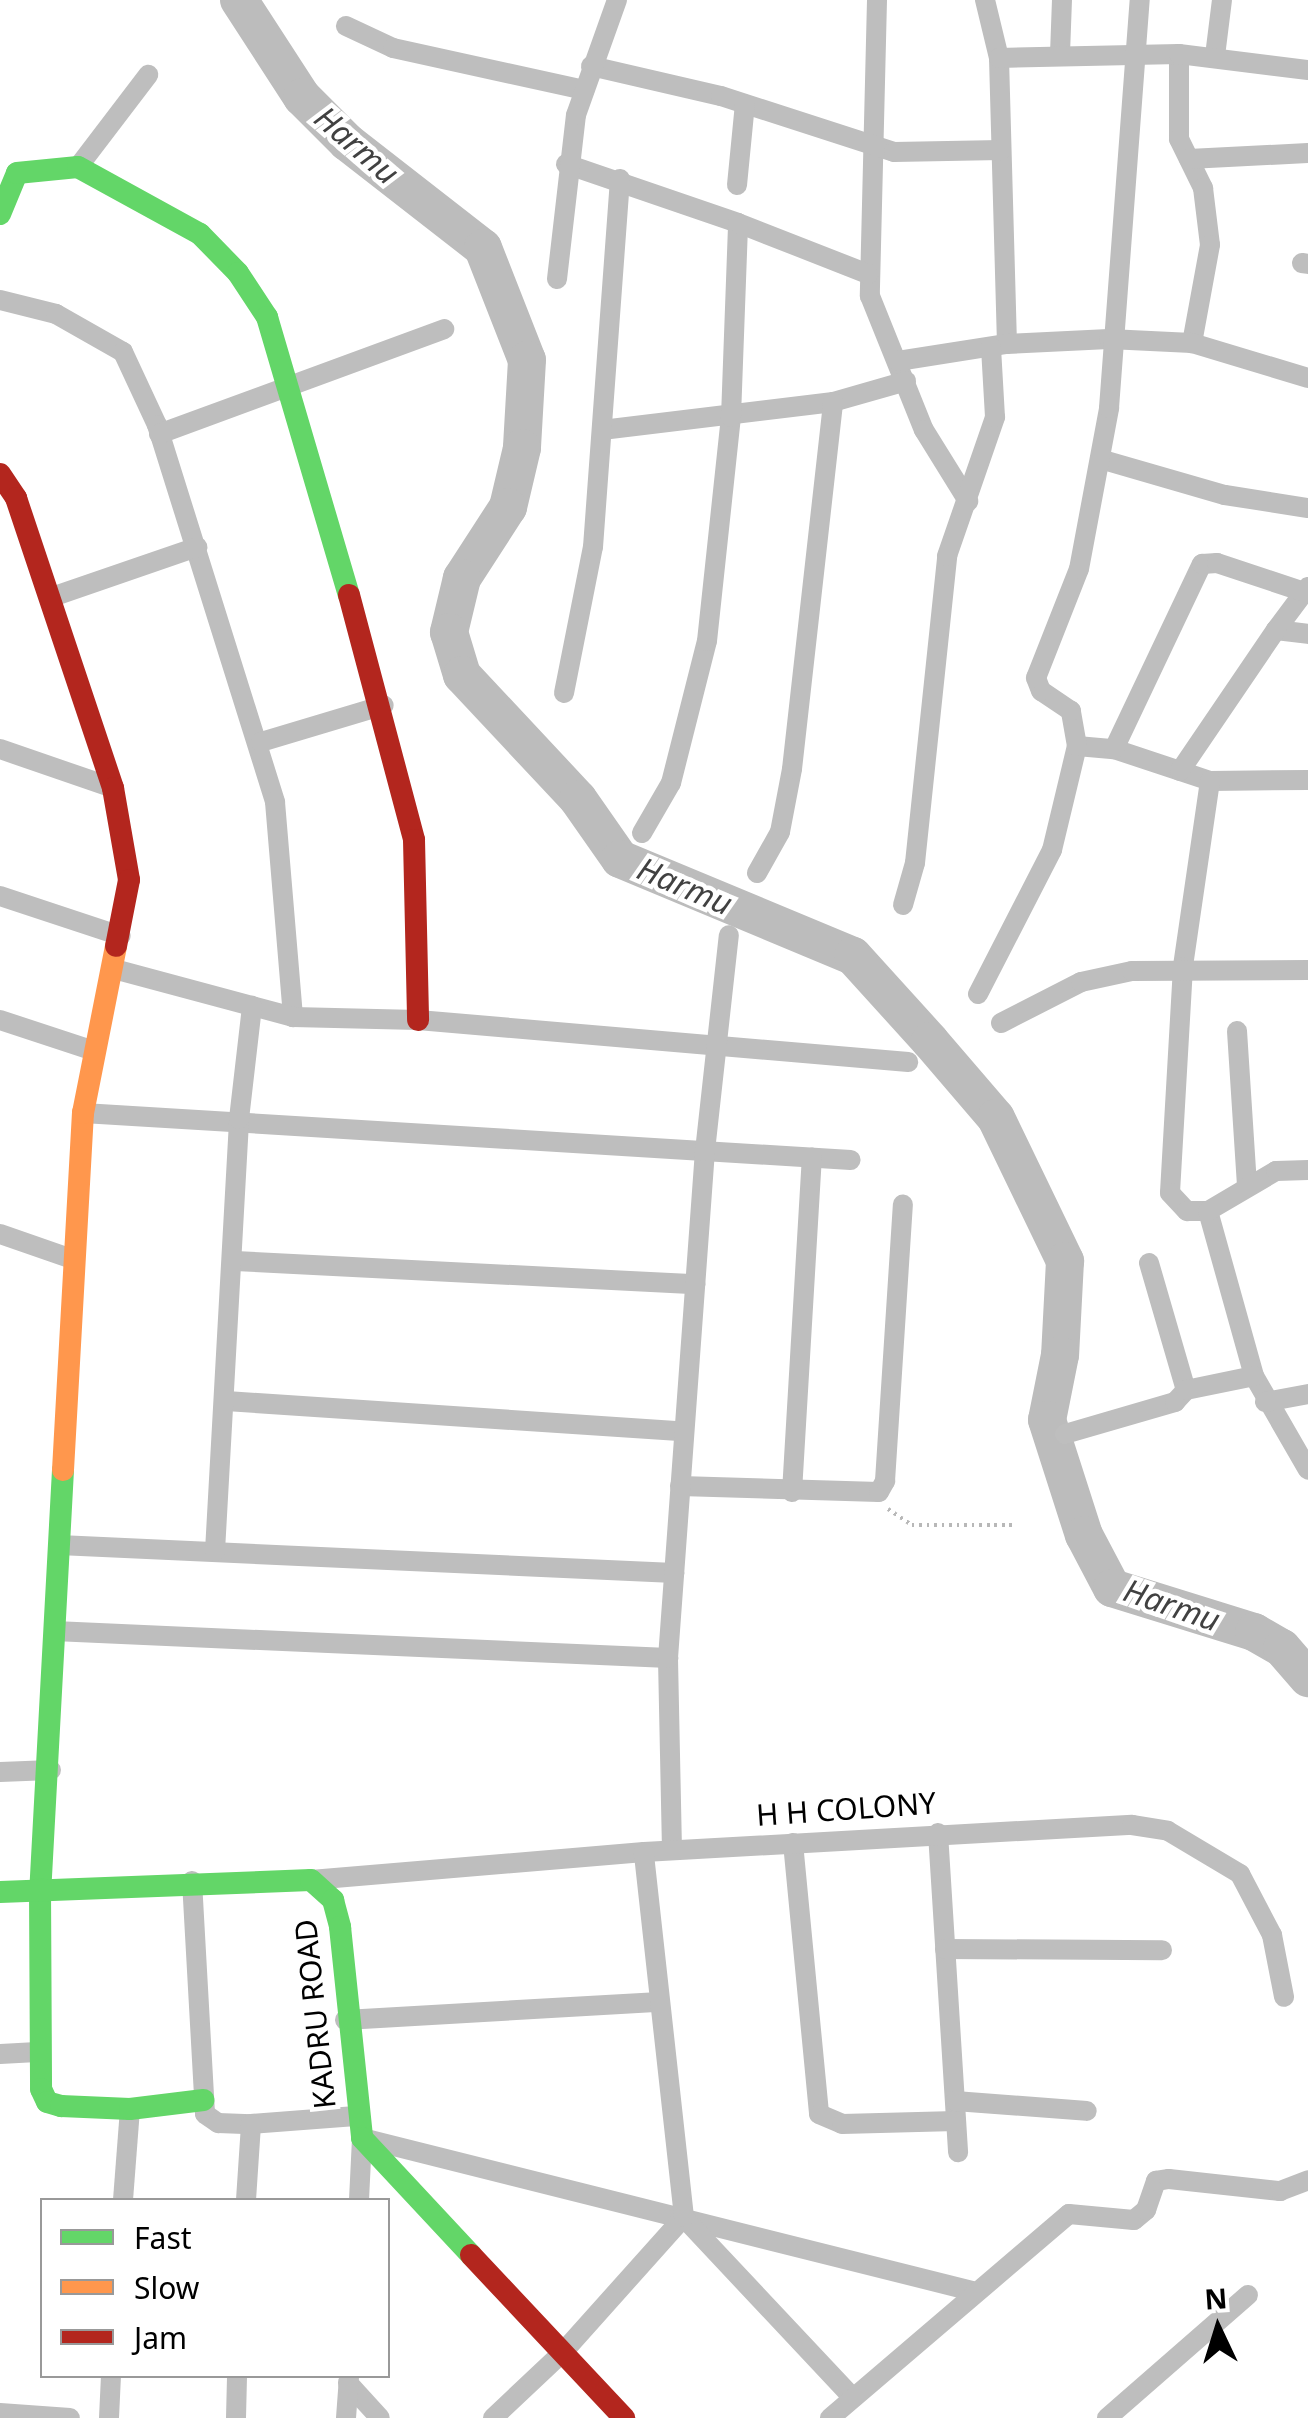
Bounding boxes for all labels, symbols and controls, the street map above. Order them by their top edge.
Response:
water label: Harmu [307,98,407,192]
water label: Harmu [632,849,738,923]
water label: Harmu [1119,1571,1225,1639]
street label: H H COLONY [755,1785,937,1833]
street label: KADRU ROAD [287,1917,343,2111]
legend [40,2198,390,2378]
text: Fast [134,2217,192,2258]
text: Slow [134,2267,199,2308]
north arrow [1168,2278,1268,2378]
text: N [1203,2278,1229,2318]
text: Jam [134,2317,187,2358]

